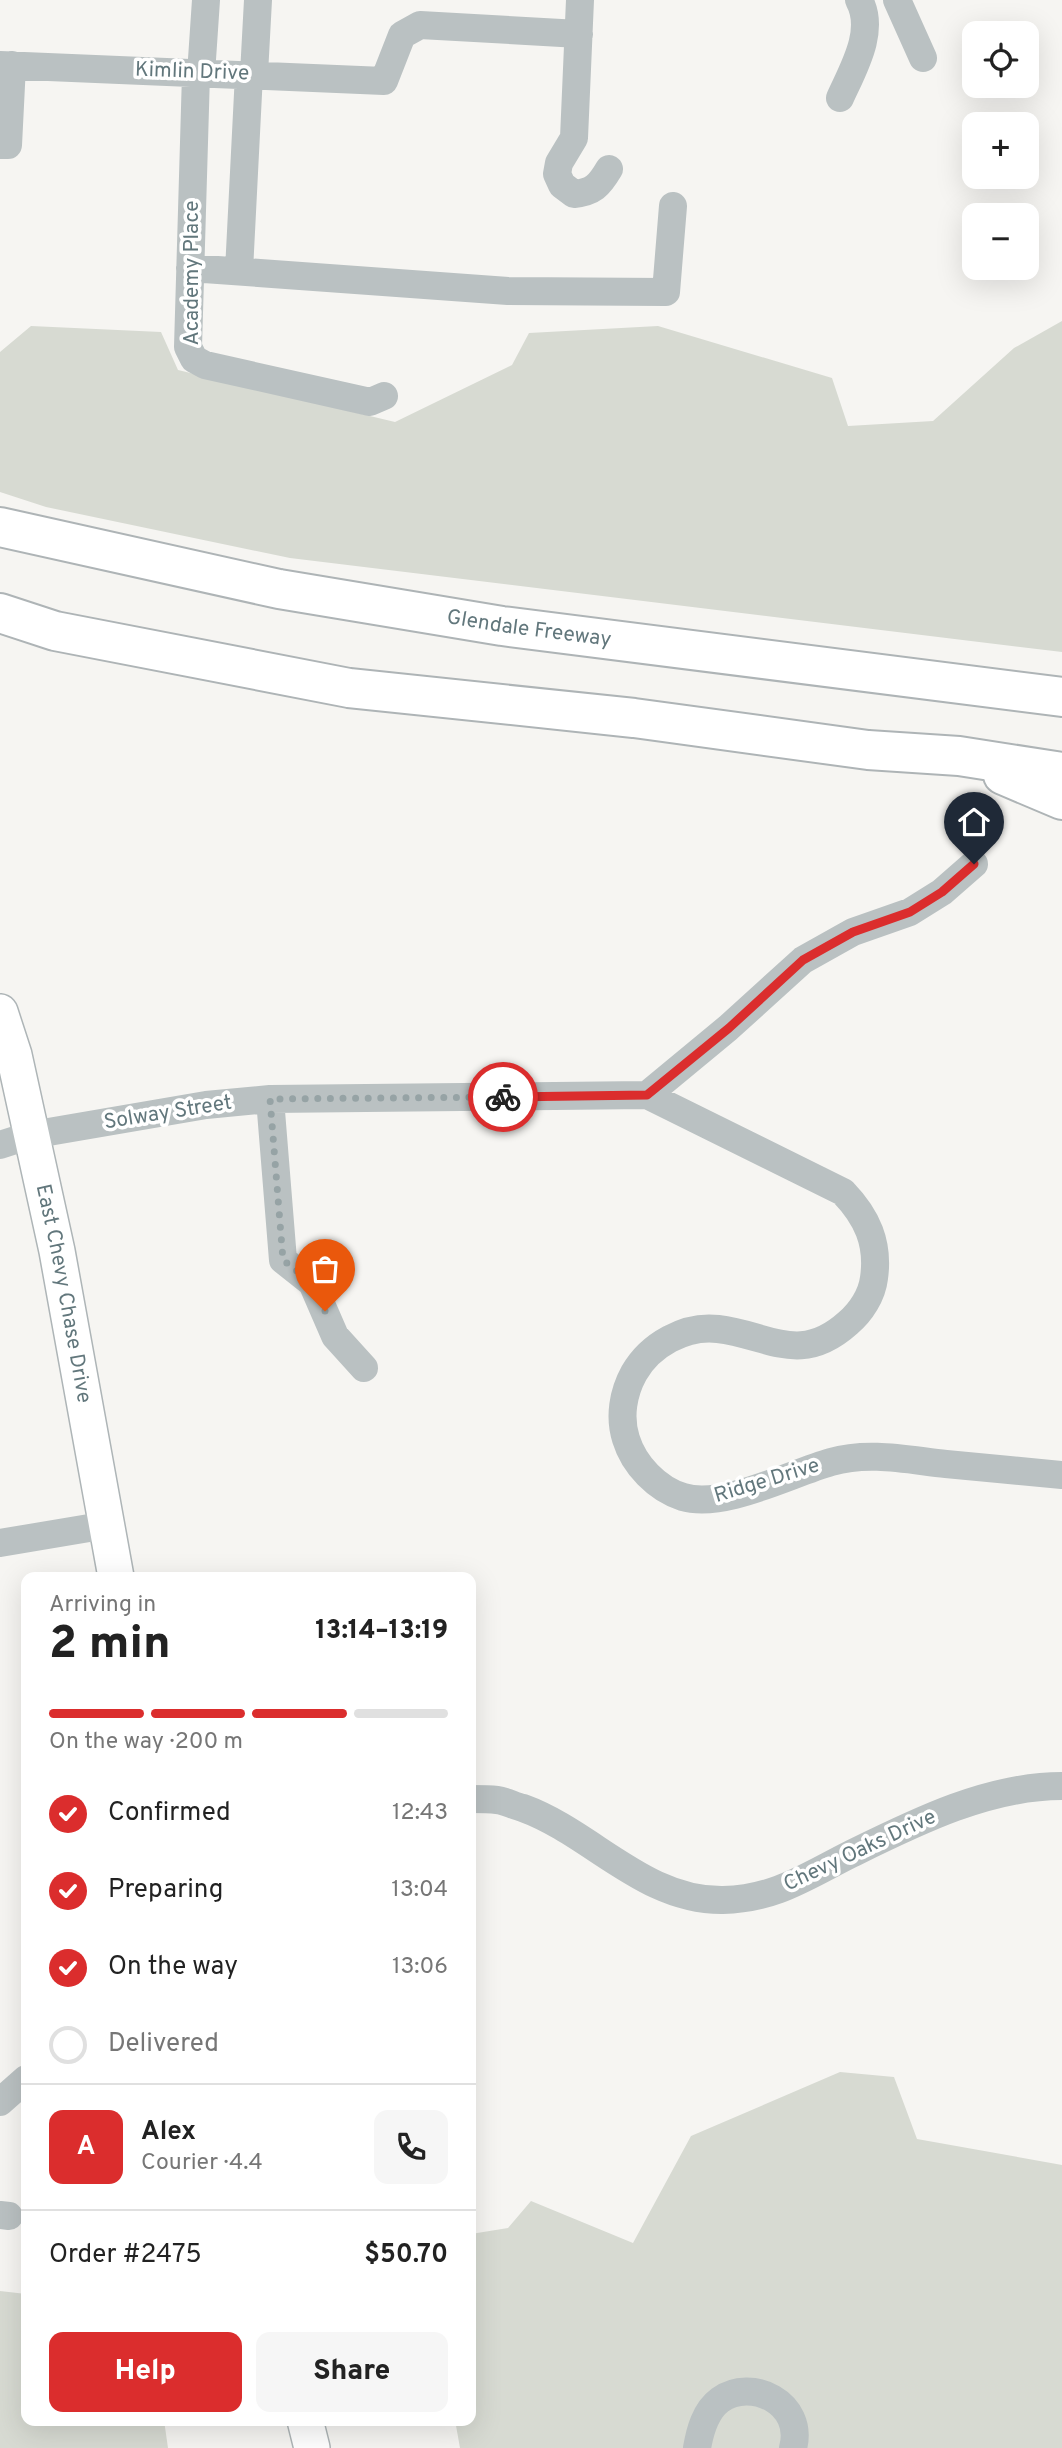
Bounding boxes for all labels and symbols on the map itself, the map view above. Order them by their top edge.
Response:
street label: Kimlin Drive [134,57,250,87]
street label: Academy Place [179,201,206,345]
street label: Glendale Freeway [445,604,613,653]
pin [944,792,1004,864]
courier [468,1062,538,1132]
street label: Solway Street [102,1090,234,1136]
street label: East Chevy Chase Drive [29,1182,98,1405]
pin [295,1239,355,1311]
street label: Ridge Drive [711,1452,823,1510]
street label: Chevy Oaks Drive [779,1804,941,1898]

